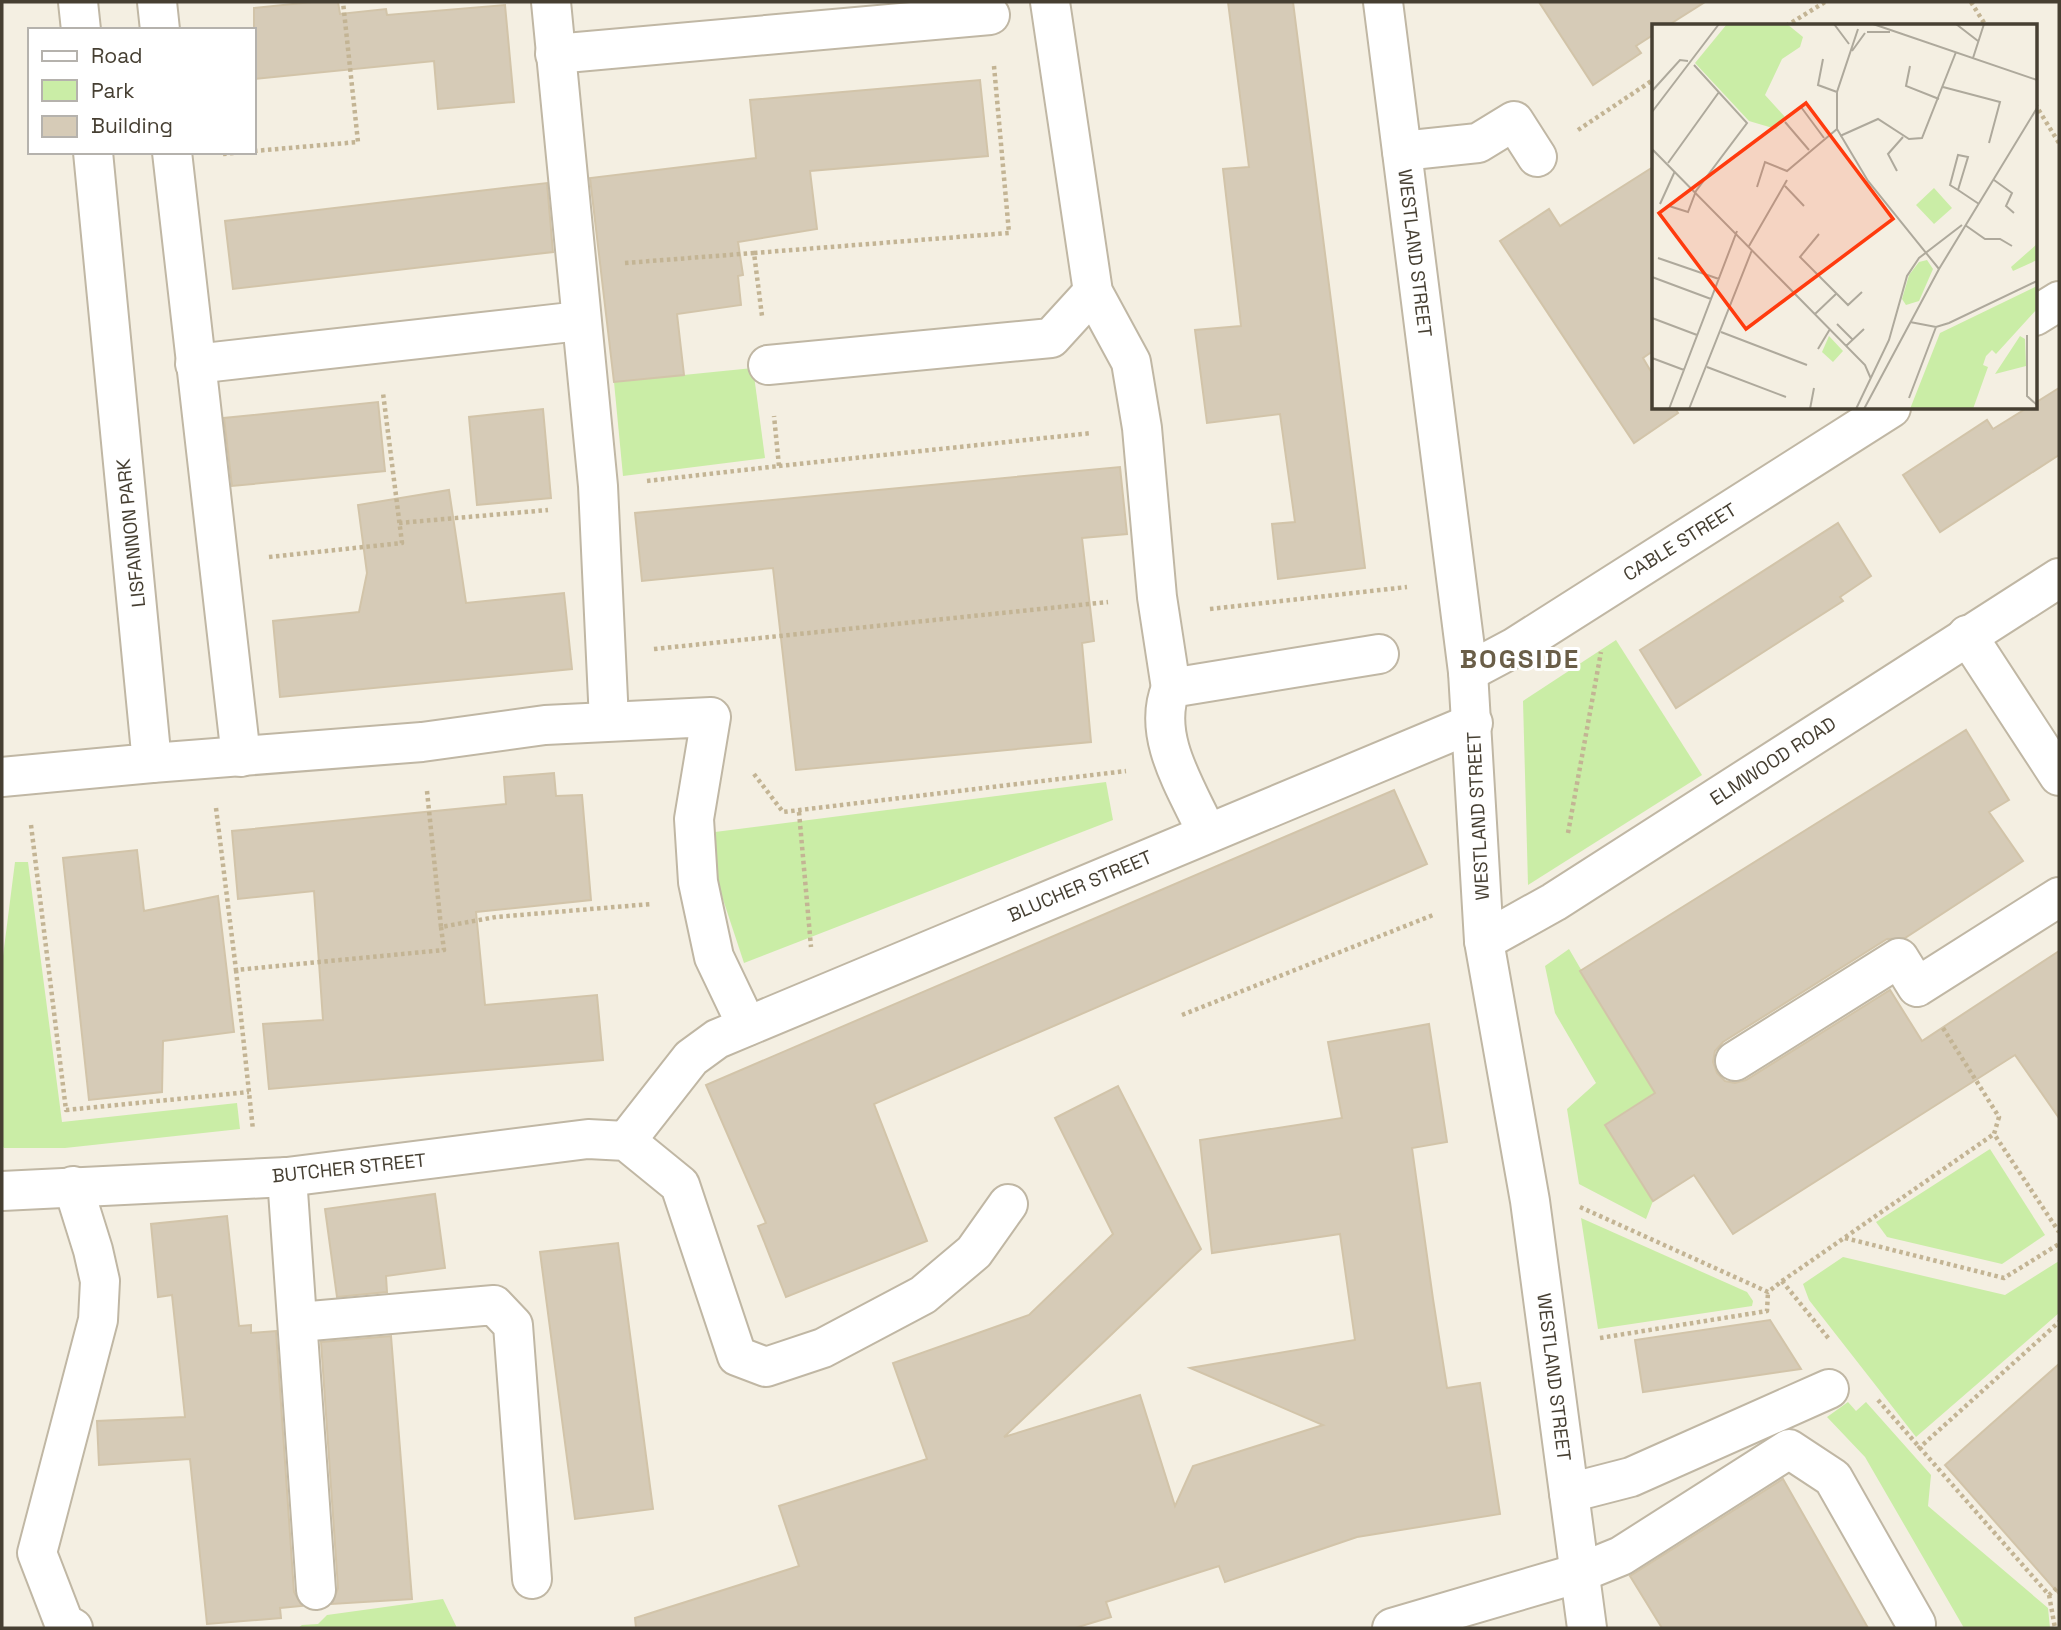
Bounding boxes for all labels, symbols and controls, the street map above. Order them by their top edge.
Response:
inset map [1652,24,2036,410]
legend [28,28,256,154]
text: Road [91,42,143,69]
text: Park [91,77,135,104]
text: Building [91,112,173,139]
street label: WESTLAND STREET [1392,168,1438,338]
street label: LISFANNON PARK [111,457,151,609]
street label: CABLE STREET [1619,497,1741,587]
district label: BOGSIDE [1460,642,1580,676]
street label: ELMWOOD ROAD [1705,711,1841,811]
street label: WESTLAND STREET [1461,731,1495,901]
street label: BLUCHER STREET [1004,844,1156,928]
street label: BUTCHER STREET [271,1147,427,1189]
street label: WESTLAND STREET [1531,1292,1577,1462]

